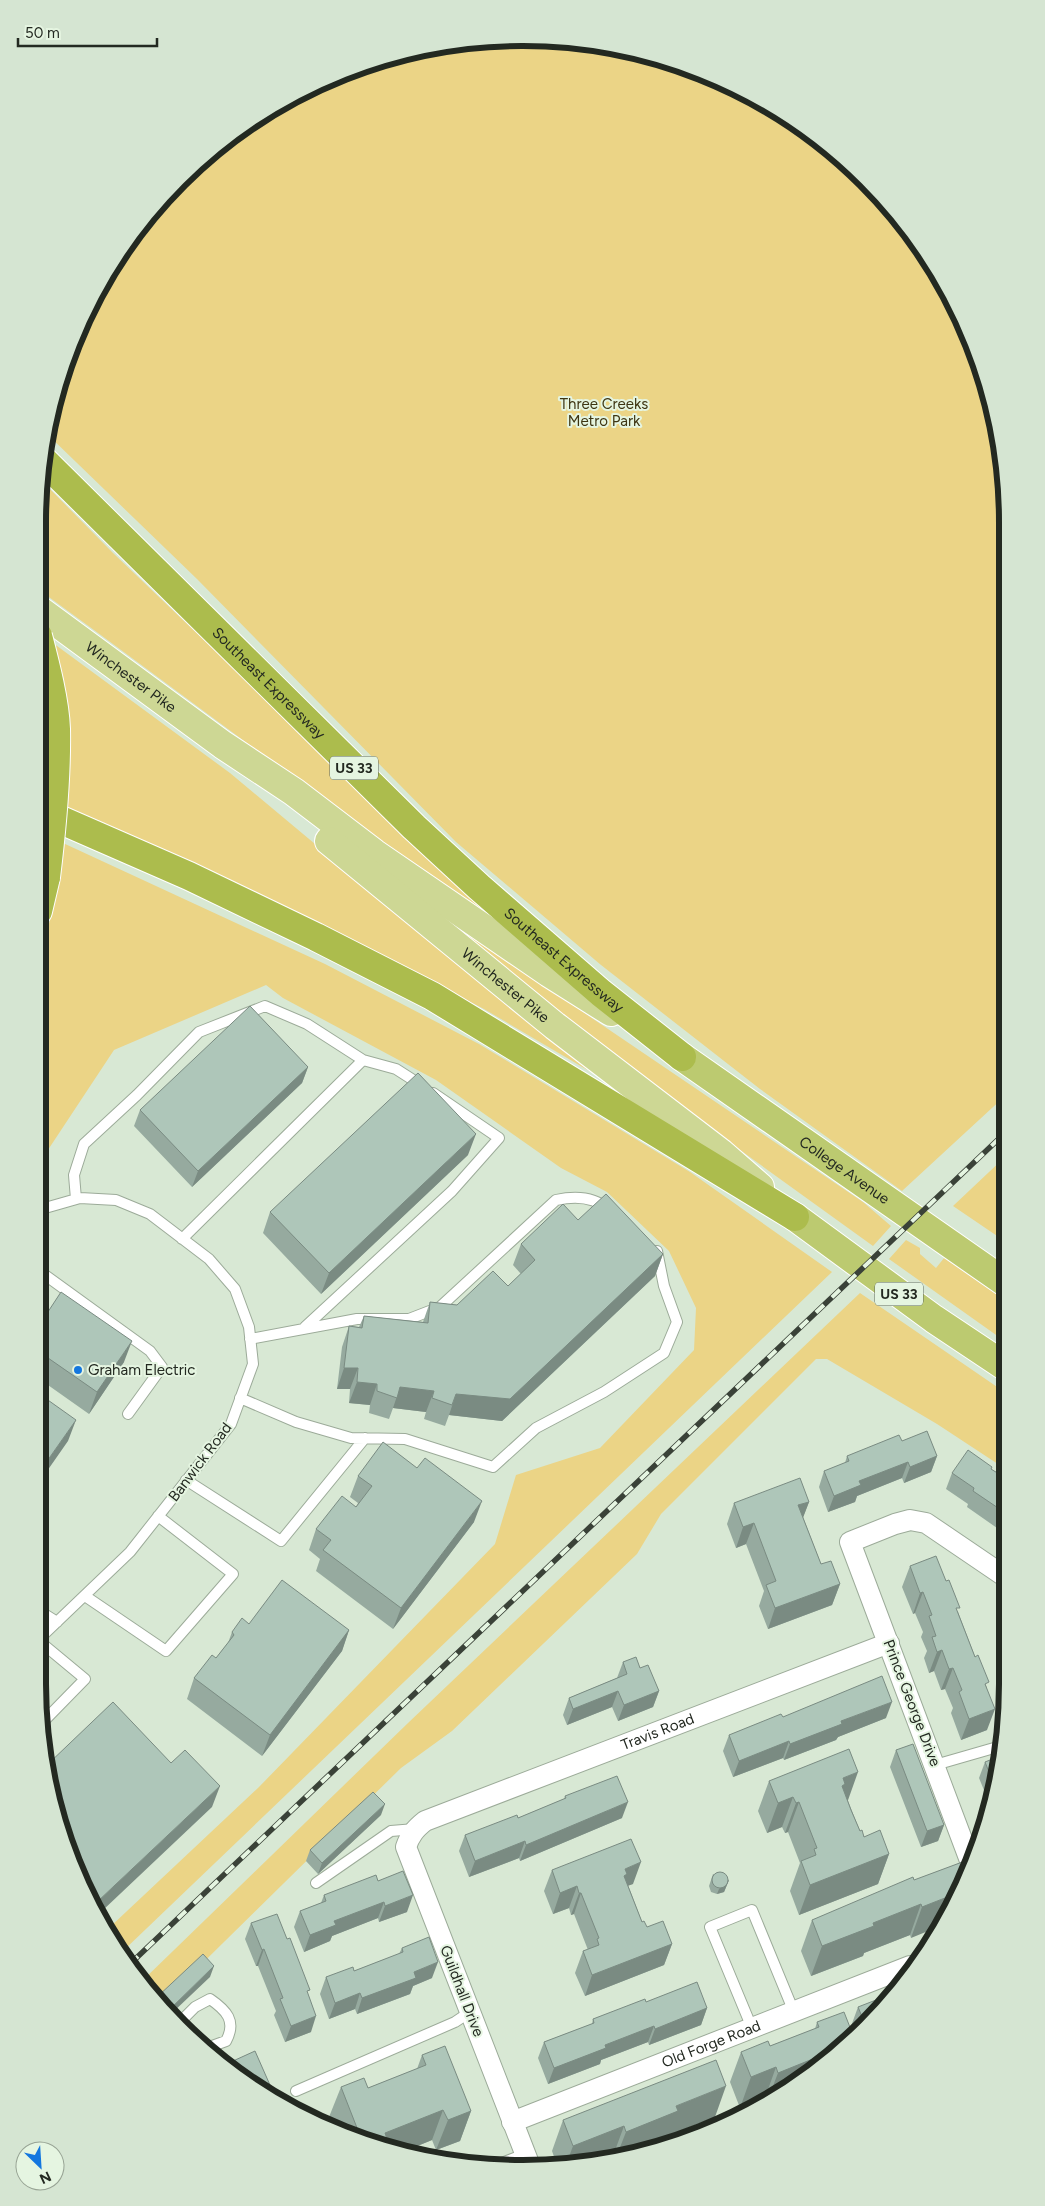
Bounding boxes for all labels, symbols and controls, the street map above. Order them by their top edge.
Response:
scale bar [18,15,156,47]
text: 50 m [25,24,60,42]
park label: Three Creeks Metro Park [560,395,648,430]
street label: Southeast Expressway [208,623,329,743]
street label: Winchester Pike [82,638,180,716]
road number: US 33 [330,756,378,780]
street label: Southeast Expressway [500,904,627,1016]
street label: Winchester Pike [458,944,553,1027]
street label: College Avenue [796,1133,893,1208]
road number: US 33 [875,1282,923,1306]
place label: Graham Electric [88,1361,195,1379]
marker: Graham Electric [72,1364,84,1376]
street label: Banwick Road [165,1419,235,1505]
street label: Prince George Drive [880,1637,944,1769]
street label: Travis Road [618,1710,697,1754]
street label: Guildhall Drive [436,1943,488,2039]
street label: Old Forge Road [659,2016,763,2071]
north arrow [15,2141,65,2191]
text: N [37,2167,54,2187]

